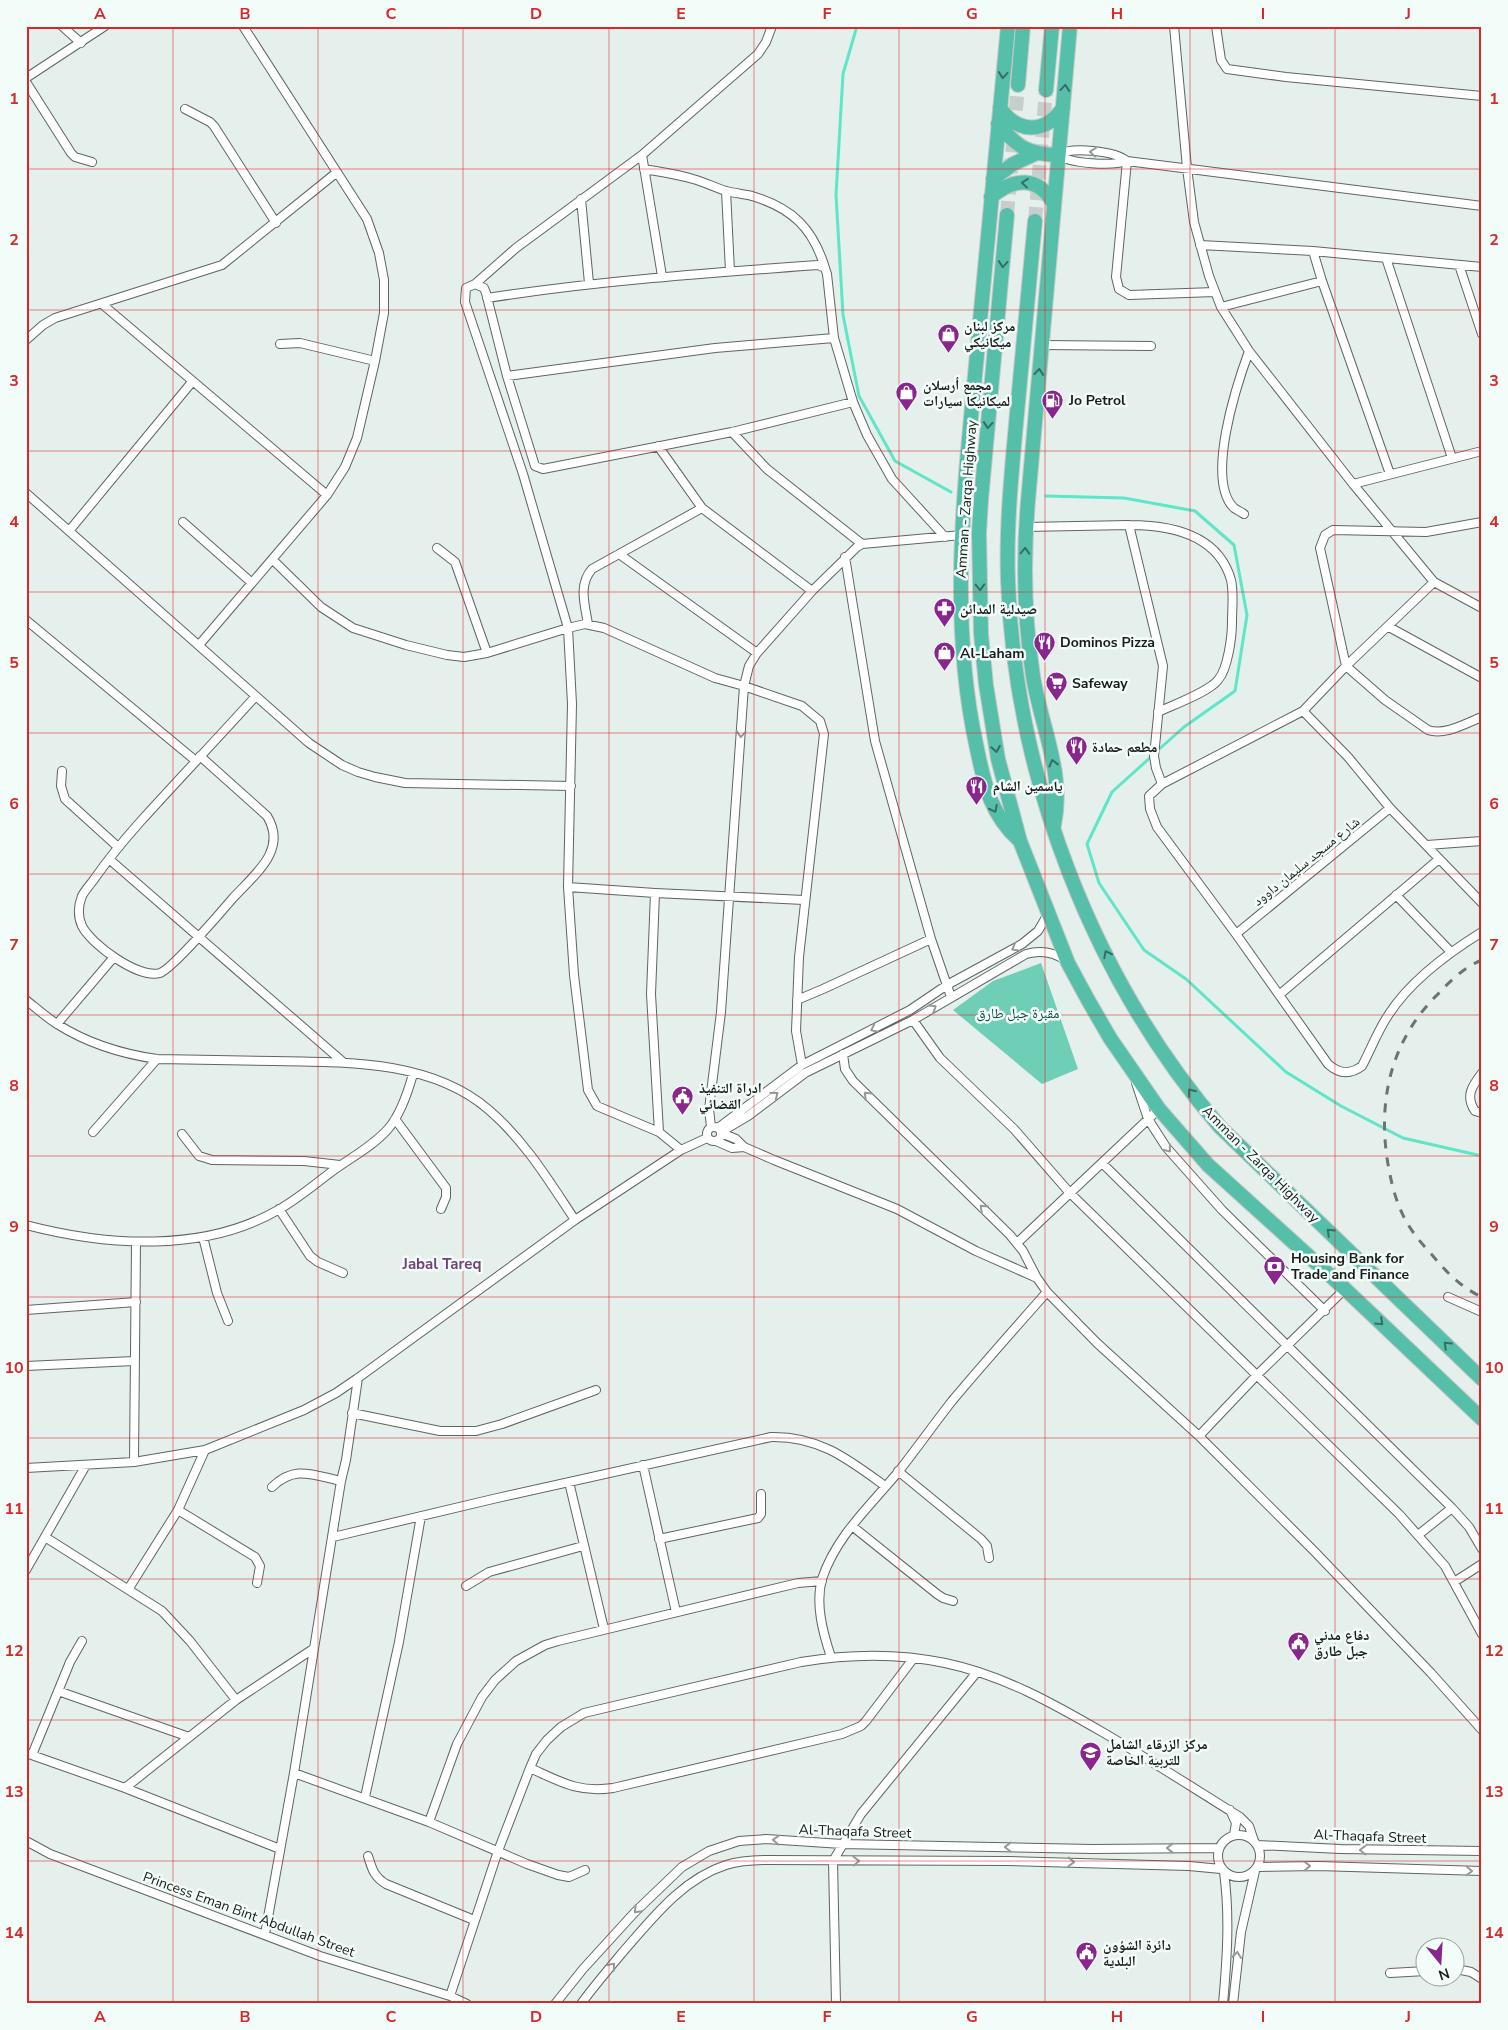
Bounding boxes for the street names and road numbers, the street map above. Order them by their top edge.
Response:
street label: Amman - Zarqa Highway [951,419,982,579]
street label: شارع مسجد سليمان داوود [1249,812,1364,910]
street label: Amman - Zarqa Highway [1198,1102,1324,1228]
street label: Al-Thaqafa Street [798,1820,912,1843]
street label: Al-Thaqafa Street [1313,1825,1427,1848]
street label: Princess Eman Bint Abdullah Street [140,1867,357,1962]

